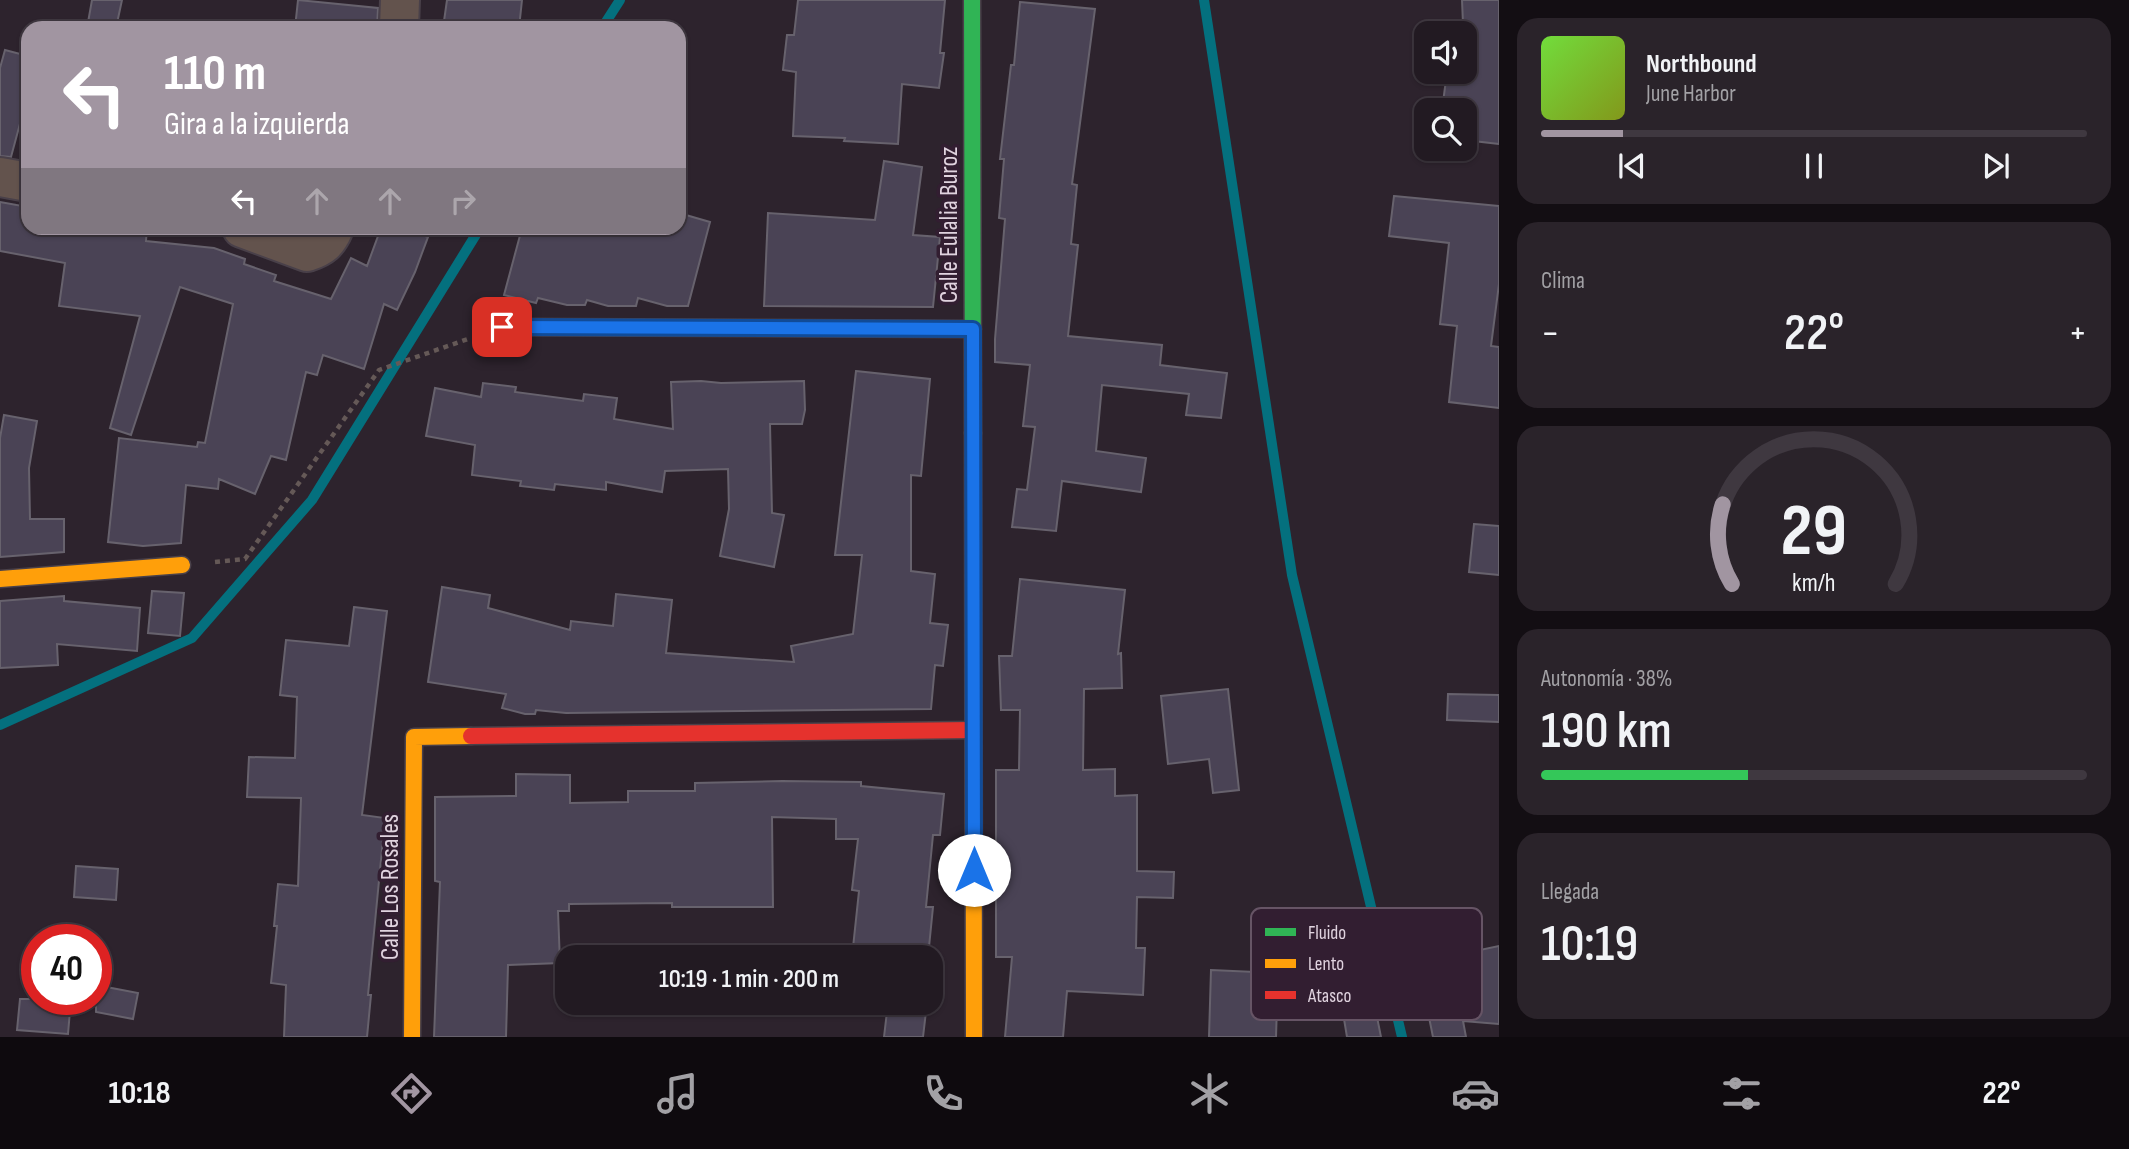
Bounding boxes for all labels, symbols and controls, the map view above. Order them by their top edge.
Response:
map controls [1414,21,1477,161]
button: sound [1414,21,1477,84]
text: 110 m [164,45,266,104]
icon: left [49,49,140,140]
text: Northbound [1646,49,1757,80]
text: June Harbor [1646,80,1736,108]
button: search [1414,98,1477,161]
text: Gira a la izquierda [164,105,350,144]
street label: Calle Eulalia Buroz [934,147,965,303]
icon: previous [1613,147,1651,185]
icon: pause [1795,147,1833,185]
icon: next [1977,147,2015,185]
icon: left [225,182,263,220]
icon: ahead [298,182,336,220]
icon: ahead [371,182,409,220]
icon: right [444,182,482,220]
text: Clima [1541,267,1585,295]
pin [472,297,532,357]
text: 22° [1784,302,1844,365]
icon: arrive [483,308,521,346]
text: − [1541,311,1560,356]
text: + [2068,311,2087,356]
text: 29 [1781,489,1847,577]
text: km/h [1792,568,1836,599]
text: Autonomía · 38% [1541,665,1672,693]
text: 190 km [1541,700,1672,763]
street label: Calle Los Rosales [375,814,406,960]
position arrow [937,833,1011,907]
text: Llegada [1541,878,1599,906]
legend [1251,908,1482,1020]
text: 10:19 [1541,913,1638,976]
text: Fluido [1308,922,1346,945]
speed limit sign: 40 [21,924,112,1015]
text: Lento [1308,953,1344,976]
text: 10:19 · 1 min · 200 m [659,964,839,995]
text: Atasco [1307,985,1351,1008]
icon: directions [387,1069,436,1118]
icon: music [653,1069,702,1118]
icon: phone [919,1069,968,1118]
icon: climate [1185,1069,1234,1118]
icon: car [1451,1069,1500,1118]
icon: filters [1717,1069,1766,1118]
text: 10:18 [108,1074,171,1113]
text: 22° [1982,1074,2021,1113]

